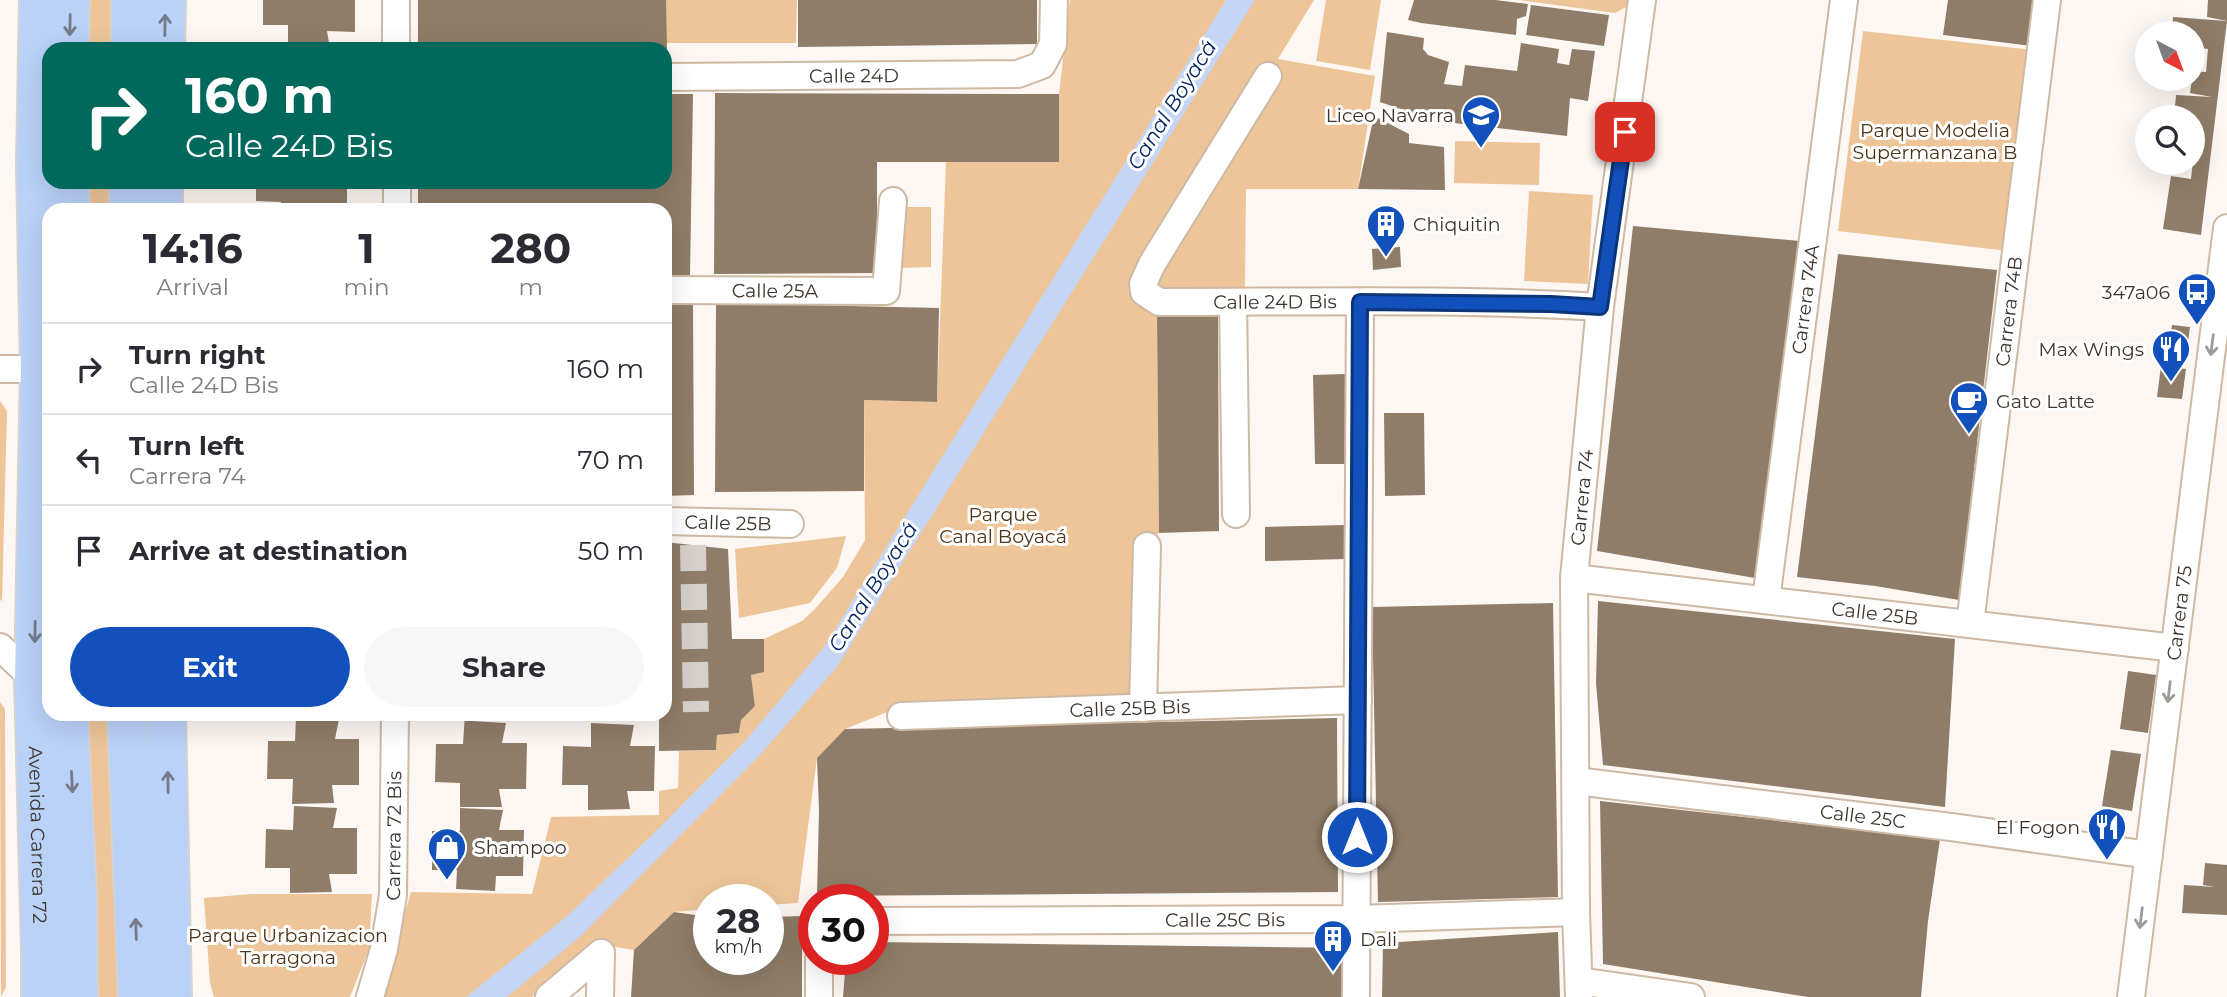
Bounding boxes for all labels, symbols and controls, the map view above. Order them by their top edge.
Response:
one-way arrow [63,13,76,36]
one-way arrow [158,13,172,36]
north arrow [2135,21,2205,91]
map controls [2135,21,2205,175]
water label: Canal Boyacá [1122,35,1221,174]
street label: Calle 24D [809,64,899,88]
text: 160 m [185,66,334,125]
icon: right [70,70,161,161]
school or university icon: Liceo Navarra [1460,94,1502,149]
pin [1595,102,1655,162]
place label: Liceo Navarra [1326,104,1454,127]
button: search [2135,105,2205,175]
icon: arrive [1606,113,1644,151]
park label: Parque Modelia Supermanzana B [1853,119,2017,164]
text: Calle 24D Bis [185,126,393,165]
building icon: Chiquitin [1365,203,1407,258]
place label: Chiquitin [1413,213,1501,236]
text: 14:16 [143,222,243,274]
text: 1 [358,222,375,274]
text: 280 [490,222,571,274]
street label: Carrera 74A [1787,243,1824,356]
street label: Carrera 74B [1991,255,2027,368]
bus stop icon: 347a06 [2176,271,2218,326]
text: Arrival [156,273,229,301]
text: min [343,273,390,301]
text: m [519,273,543,301]
street label: Calle 25A [732,279,819,303]
place label: 347a06 [2102,281,2170,304]
street label: Calle 24D Bis [1213,290,1337,314]
restaurant icon: Max Wings [2150,328,2192,383]
one-way arrow [2206,333,2219,356]
place label: Max Wings [2039,338,2144,361]
text: Turn right [129,339,265,371]
icon: right [70,350,108,388]
text: 160 m [567,353,644,385]
text: Calle 24D Bis [129,371,279,399]
cafe icon: Gato Latte [1948,380,1990,435]
place label: Gato Latte [1996,390,2095,413]
text: Turn left [129,430,245,462]
icon: left [70,441,108,479]
text: 70 m [578,444,644,476]
street label: Carrera 74 [1566,448,1598,547]
text: Carrera 74 [129,462,246,490]
park label: Parque Canal Boyacá [939,503,1067,548]
street label: Calle 25B [684,510,772,536]
water label: Canal Boyacá [823,517,922,656]
icon: arrive [70,532,108,570]
text: Arrive at destination [129,535,408,567]
text: 50 m [578,535,644,567]
street label: Carrera 75 [2162,564,2197,662]
street label: Calle 25B [1830,597,1920,630]
one-way arrow [28,620,41,643]
button: Exit [70,627,350,707]
button: Share [364,627,644,707]
one-way arrow [2163,680,2176,703]
street label: Calle 25B Bis [1069,695,1191,722]
street label: Avenida Carrera 72 [24,746,51,924]
one-way arrow [65,770,78,793]
one-way arrow [161,771,174,794]
street label: Carrera 72 Bis [382,771,406,901]
position arrow [1320,800,1394,874]
street label: Calle 25C [1819,800,1907,833]
restaurant icon: El Fogon [2086,806,2128,861]
place label: El Fogon [1996,816,2080,839]
shop icon: Shampoo [426,826,468,881]
place label: Shampoo [474,836,567,859]
speed limit sign: 30 [798,884,889,975]
text: 28 [717,899,760,942]
one-way arrow [2134,906,2147,929]
street label: Calle 25C Bis [1165,908,1285,932]
one-way arrow [129,918,142,941]
building icon: Dali [1312,918,1354,973]
park label: Parque Urbanizacion Tarragona [188,924,388,969]
place label: Dali [1360,928,1397,951]
text: km/h [714,936,763,958]

